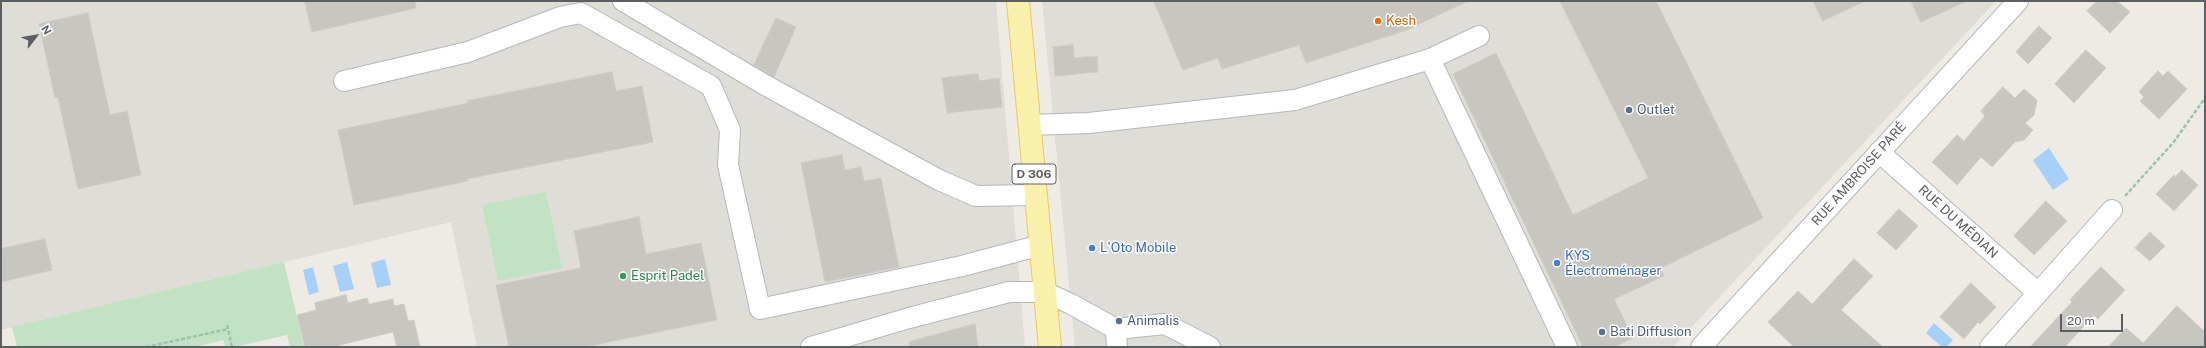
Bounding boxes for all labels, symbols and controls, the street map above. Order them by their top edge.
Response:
place label: Kesh [1386,13,1416,29]
north arrow [16,16,56,56]
marker: Kesh [1373,16,1383,26]
text: N [39,23,54,37]
place label: Outlet [1637,102,1675,118]
marker: Outlet [1624,105,1634,115]
street label: RUE AMBROISE PARÉ [1808,119,1910,229]
road number: D 306 [1012,164,1056,184]
street label: RUE DU MÉDIAN [1915,182,2001,262]
place label: L'Oto Mobile [1100,240,1176,256]
marker: L'Oto Mobile [1087,243,1097,253]
place label: KYS Électroménager [1565,248,1662,279]
marker: KYS Électroménager [1552,258,1562,268]
place label: Esprit Padel [631,268,704,284]
marker: Esprit Padel [618,271,628,281]
scale bar [2062,306,2125,332]
place label: Animalis [1127,313,1179,329]
text: 20 m [2067,314,2095,328]
marker: Animalis [1114,316,1124,326]
place label: Bati Diffusion [1610,324,1691,340]
marker: Bati Diffusion [1597,327,1607,337]

